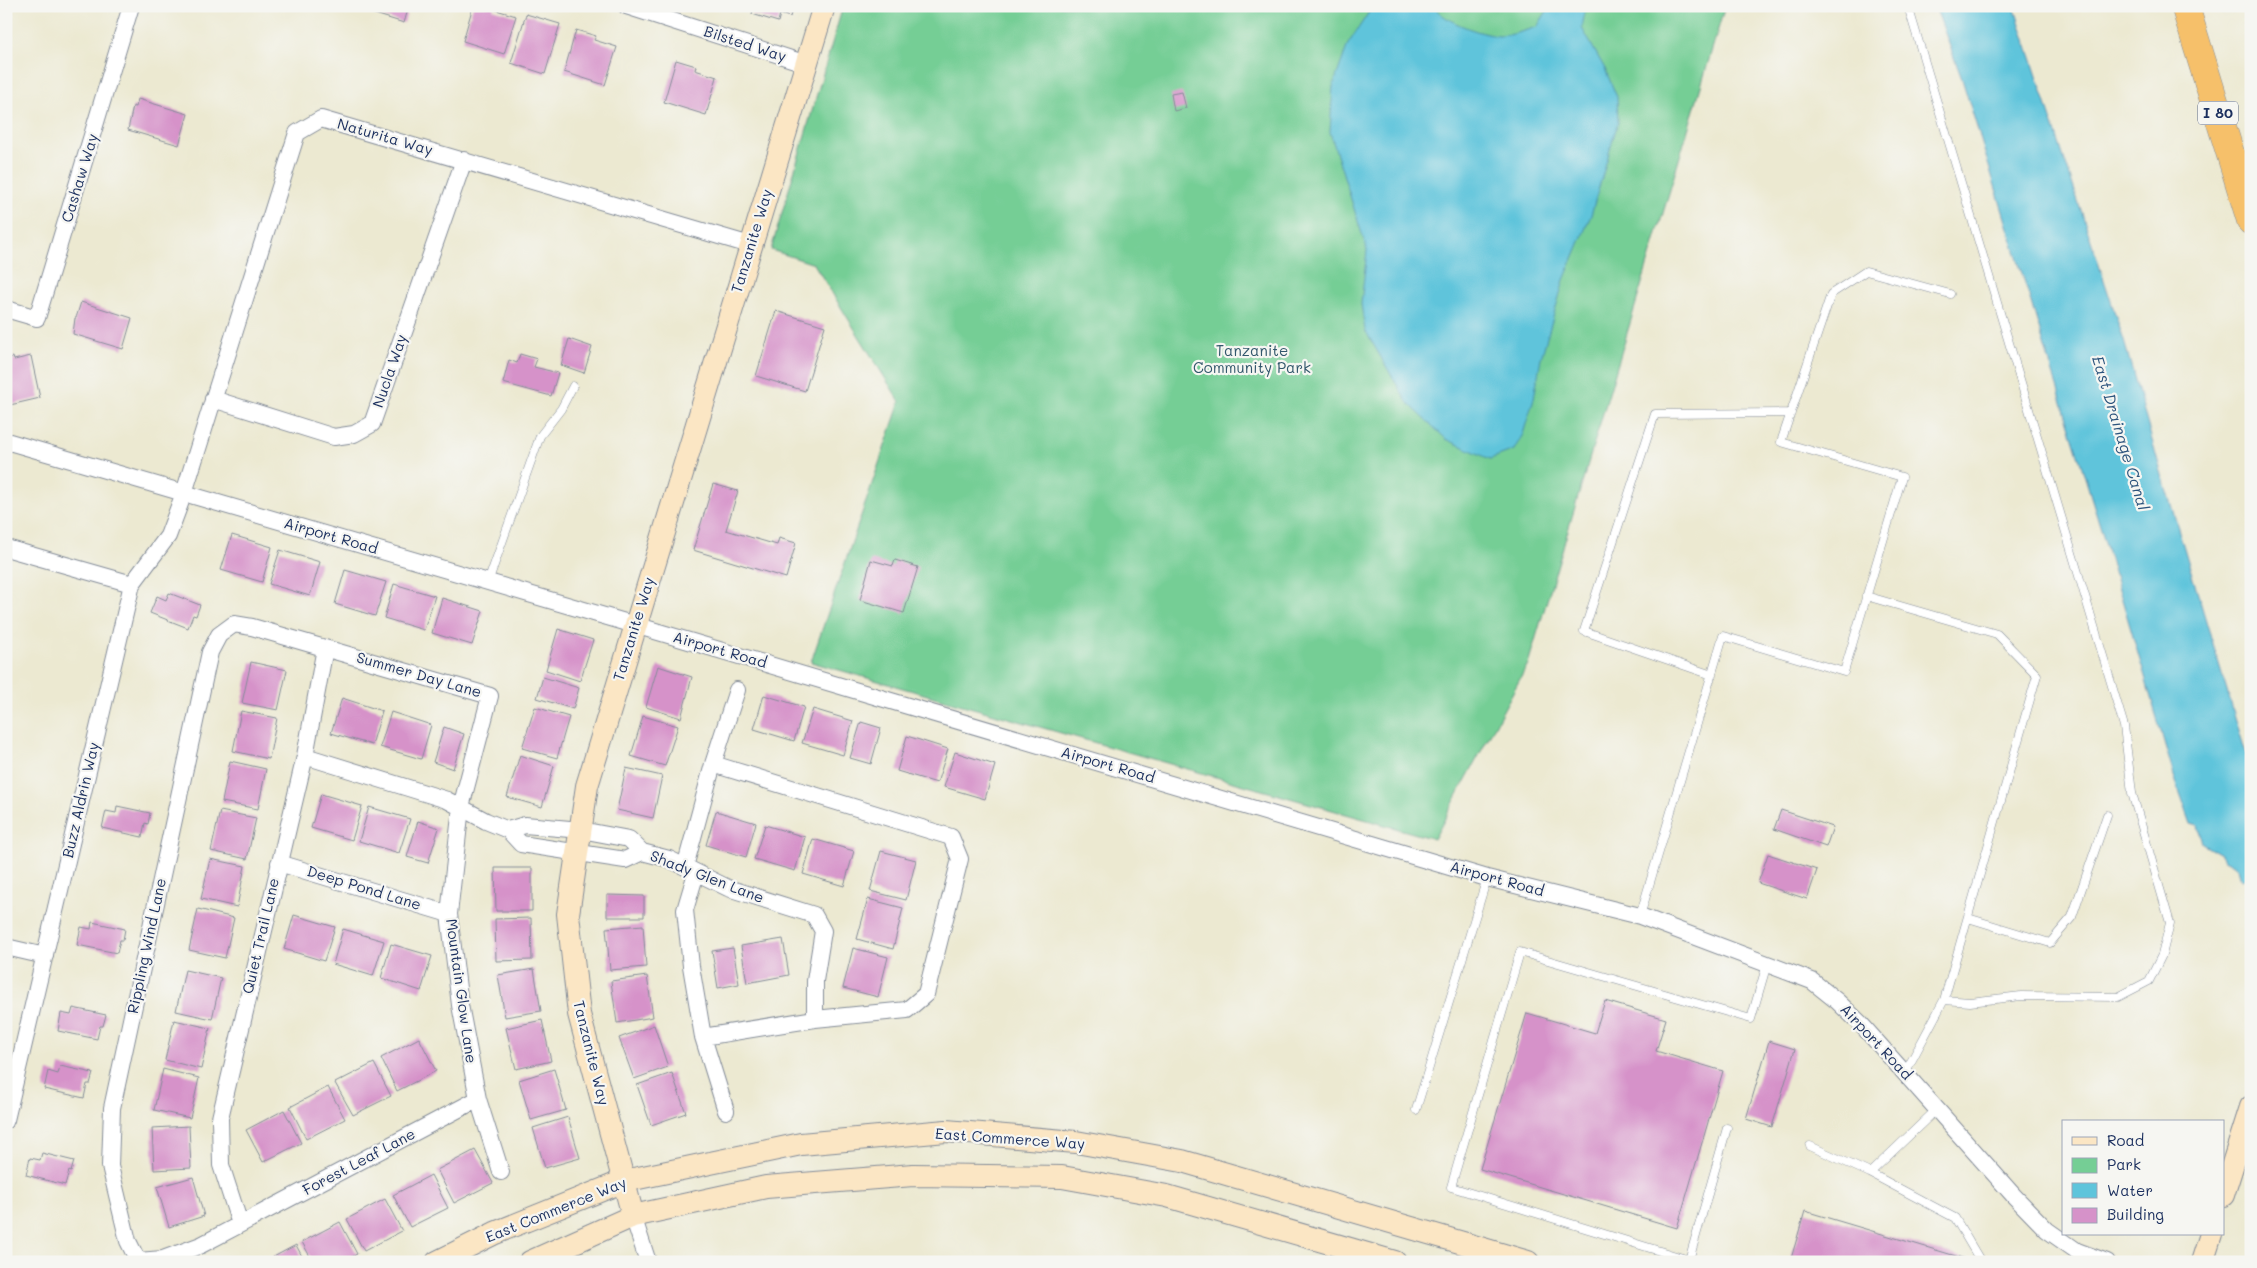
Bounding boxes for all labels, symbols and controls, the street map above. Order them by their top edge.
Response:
street label: Bilsted Way [702,20,789,66]
road number: I 80 [2198,102,2238,125]
street label: Naturita Way [335,113,436,159]
street label: Cashaw Way [56,131,102,225]
street label: Tanzanite Way [726,186,776,295]
street label: Nucla Way [367,331,411,410]
park label: Tanzanite Community Park [1193,340,1311,377]
water label: East Drainage Canal [2088,353,2155,513]
street label: Airport Road [282,512,381,558]
street label: Tanzanite Way [608,574,658,683]
street label: Airport Road [671,626,770,672]
street label: Summer Day Lane [354,647,484,701]
street label: Buzz Aldrin Way [57,740,103,860]
street label: Airport Road [1059,741,1158,787]
street label: Shady Glen Lane [648,845,767,907]
street label: Airport Road [1448,856,1547,900]
street label: Deep Pond Lane [305,860,424,914]
street label: Rippling Wind Lane [122,876,170,1015]
street label: Quiet Trail Lane [237,876,283,996]
street label: Mountain Glow Lane [442,917,482,1065]
street label: Tanzanite Way [569,998,615,1108]
street label: Airport Road [1836,999,1917,1084]
legend [2062,1120,2224,1236]
street label: Forest Leaf Lane [299,1123,418,1199]
street label: East Commerce Way [934,1123,1086,1153]
text: Road [2107,1130,2144,1150]
text: Park [2107,1154,2141,1174]
street label: East Commerce Way [482,1172,629,1246]
text: Water [2107,1180,2153,1200]
text: Building [2107,1204,2164,1224]

